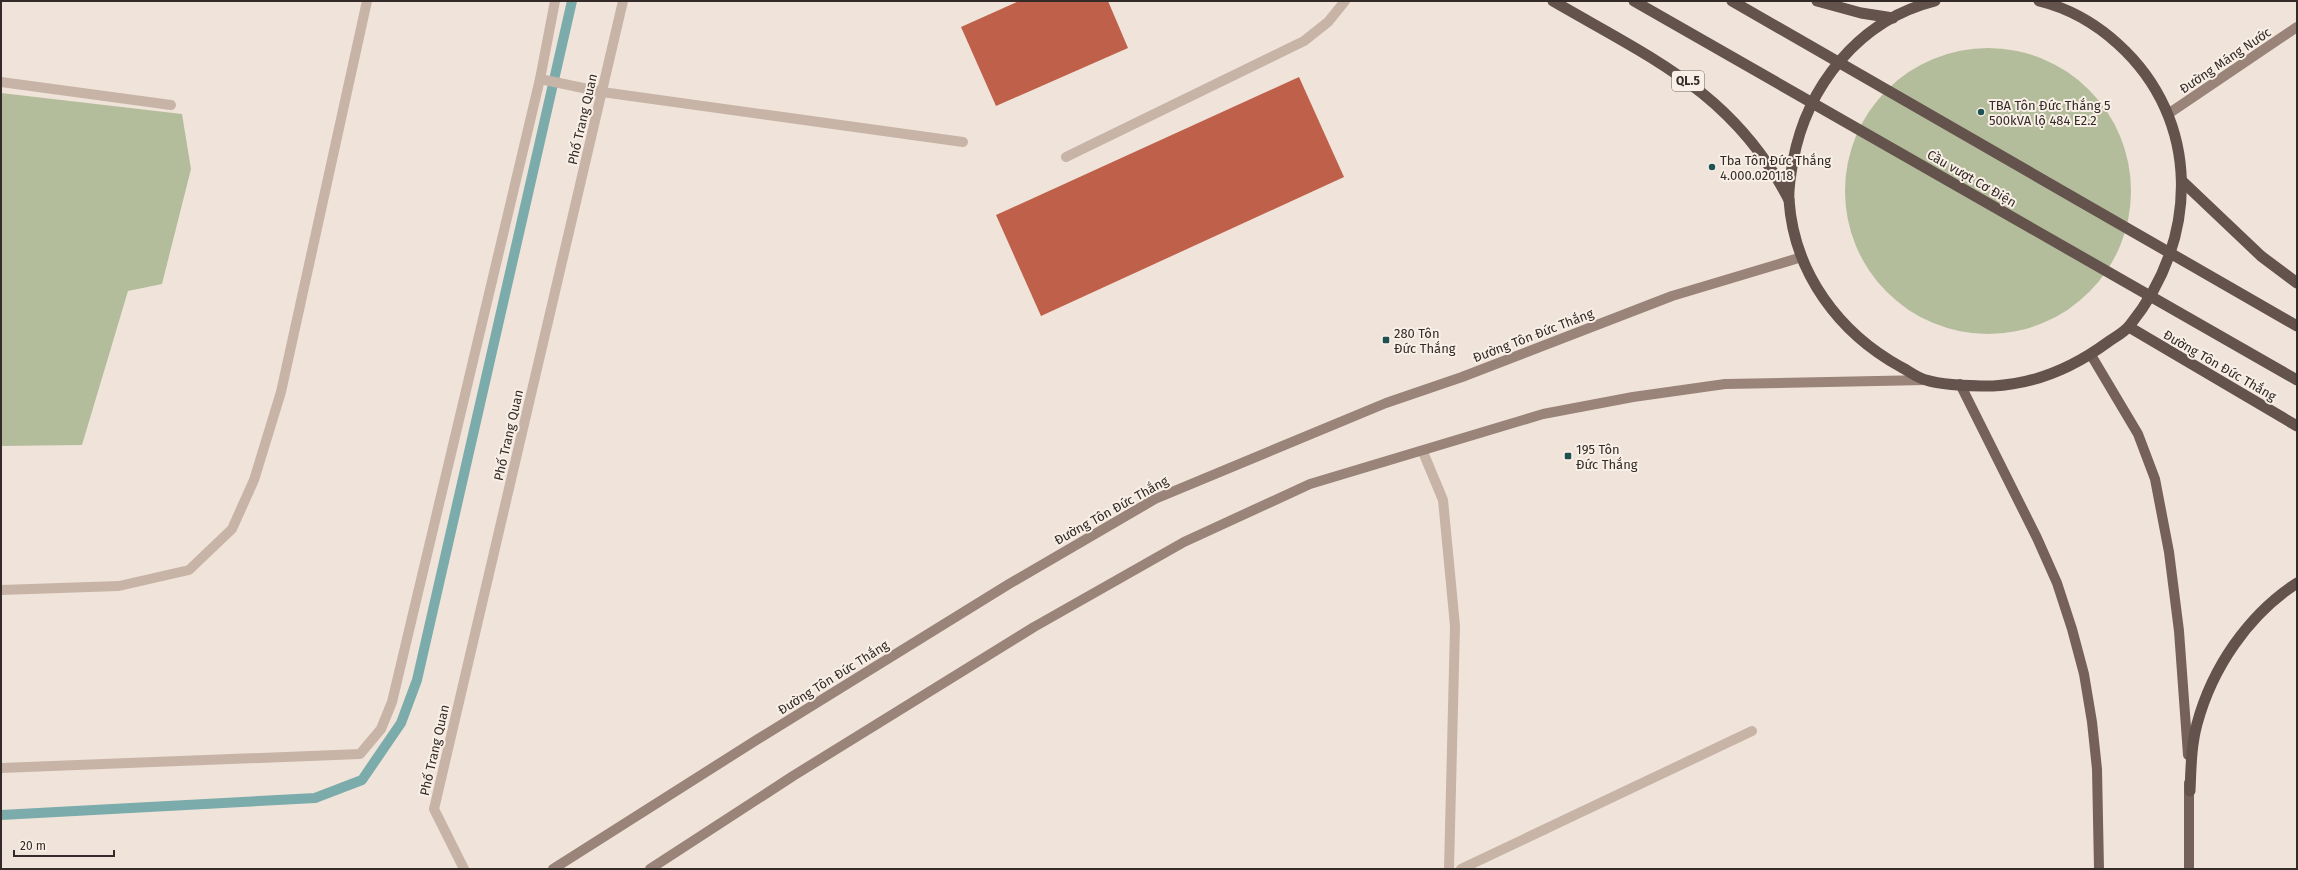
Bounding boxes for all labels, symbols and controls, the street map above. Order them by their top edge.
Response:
street label: Đường Máng Nước [2177,24,2274,96]
road number: QL.5 [1672,71,1704,91]
street label: Phố Trang Quan [565,72,600,166]
place label: TBA Tôn Đức Thắng 5 500kVA lộ 484 E2.2 [1989,97,2111,128]
marker: TBA Tôn Đức Thắng 5 500kVA lộ 484 E2.2 [1976,107,1986,117]
street label: Cầu vượt Cơ Điện [1925,147,2019,210]
place label: Tba Tôn Đức Thắng 4.000.020118 [1720,152,1831,183]
marker: Tba Tôn Đức Thắng 4.000.020118 [1707,162,1717,172]
street label: Đường Tôn Đức Thắng [1470,305,1596,365]
place label: 280 Tôn Đức Thắng [1394,326,1456,356]
street label: Đường Tôn Đức Thắng [2161,326,2280,404]
marker: 280 Tôn Đức Thắng [1381,335,1391,345]
street label: Phố Trang Quan [491,388,526,482]
place label: 195 Tôn Đức Thắng [1576,442,1638,472]
marker: 195 Tôn Đức Thắng [1563,451,1573,461]
street label: Đường Tôn Đức Thắng [1051,472,1171,548]
street label: Đường Tôn Đức Thắng [775,636,892,718]
street label: Phố Trang Quan [417,703,452,797]
scale bar [14,832,114,858]
text: 20 m [20,839,46,853]

